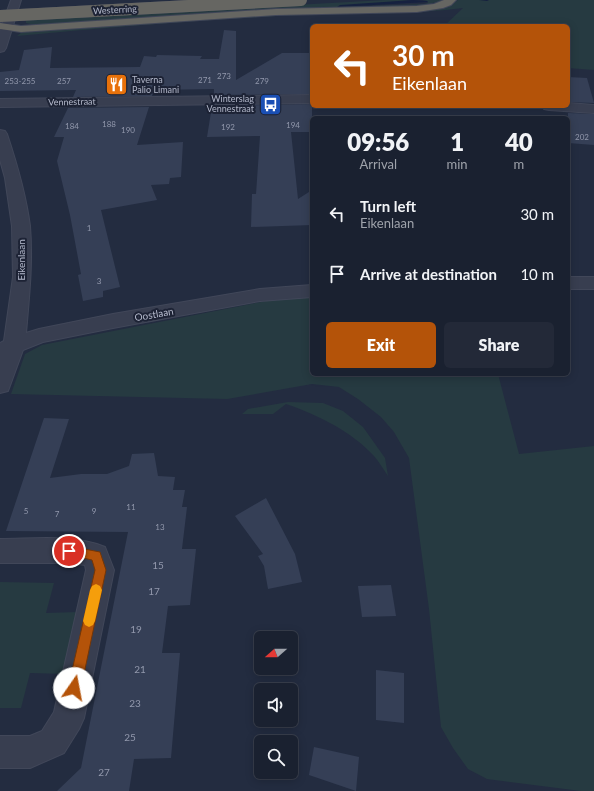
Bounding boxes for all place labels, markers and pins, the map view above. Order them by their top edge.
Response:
restaurant icon: Taverna Palio Limani [103,72,129,98]
place label: Taverna Palio Limani [132,74,179,95]
bus stop icon: Winterslag Vennestraat [257,91,283,117]
place label: Winterslag Vennestraat [207,93,255,114]
pin [52,534,86,568]

